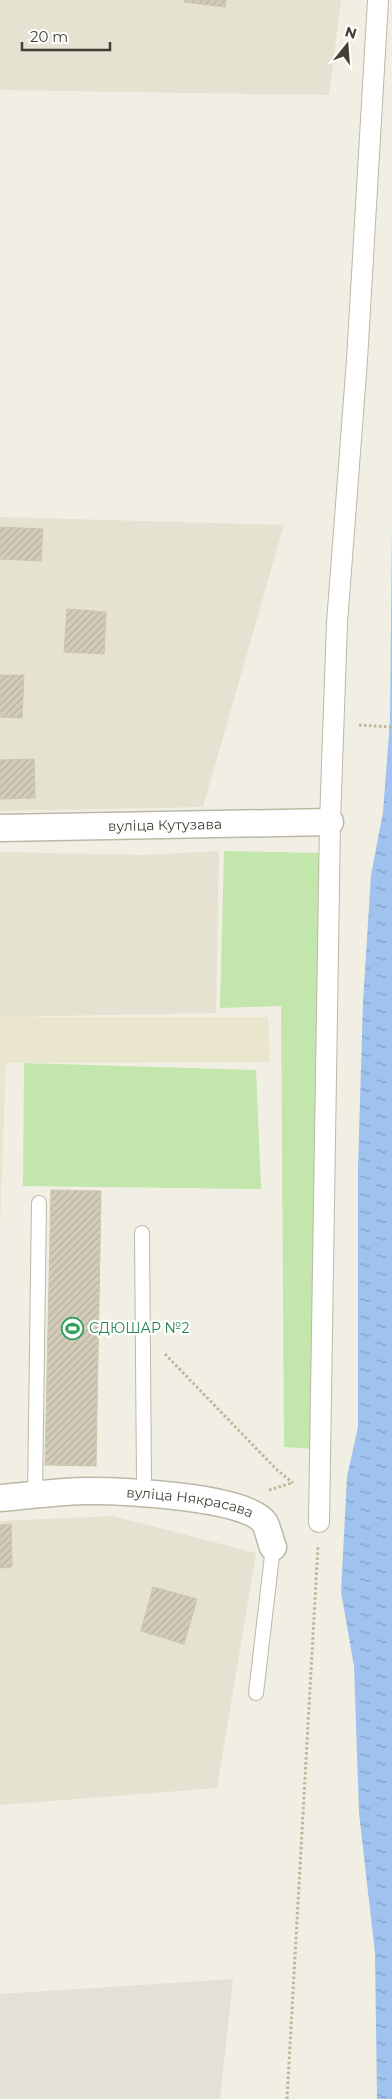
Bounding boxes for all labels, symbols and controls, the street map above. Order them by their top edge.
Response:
scale bar [22,20,110,52]
north arrow [322,20,372,70]
text: N [343,22,359,43]
text: 20 m [30,27,68,46]
street label: вуліца Кутузава [108,815,222,835]
sports icon: СДЮШАР №2 [61,1316,85,1340]
place label: СДЮШАР №2 [89,1319,190,1337]
street label: вуліца Някрасава [126,1483,256,1522]

